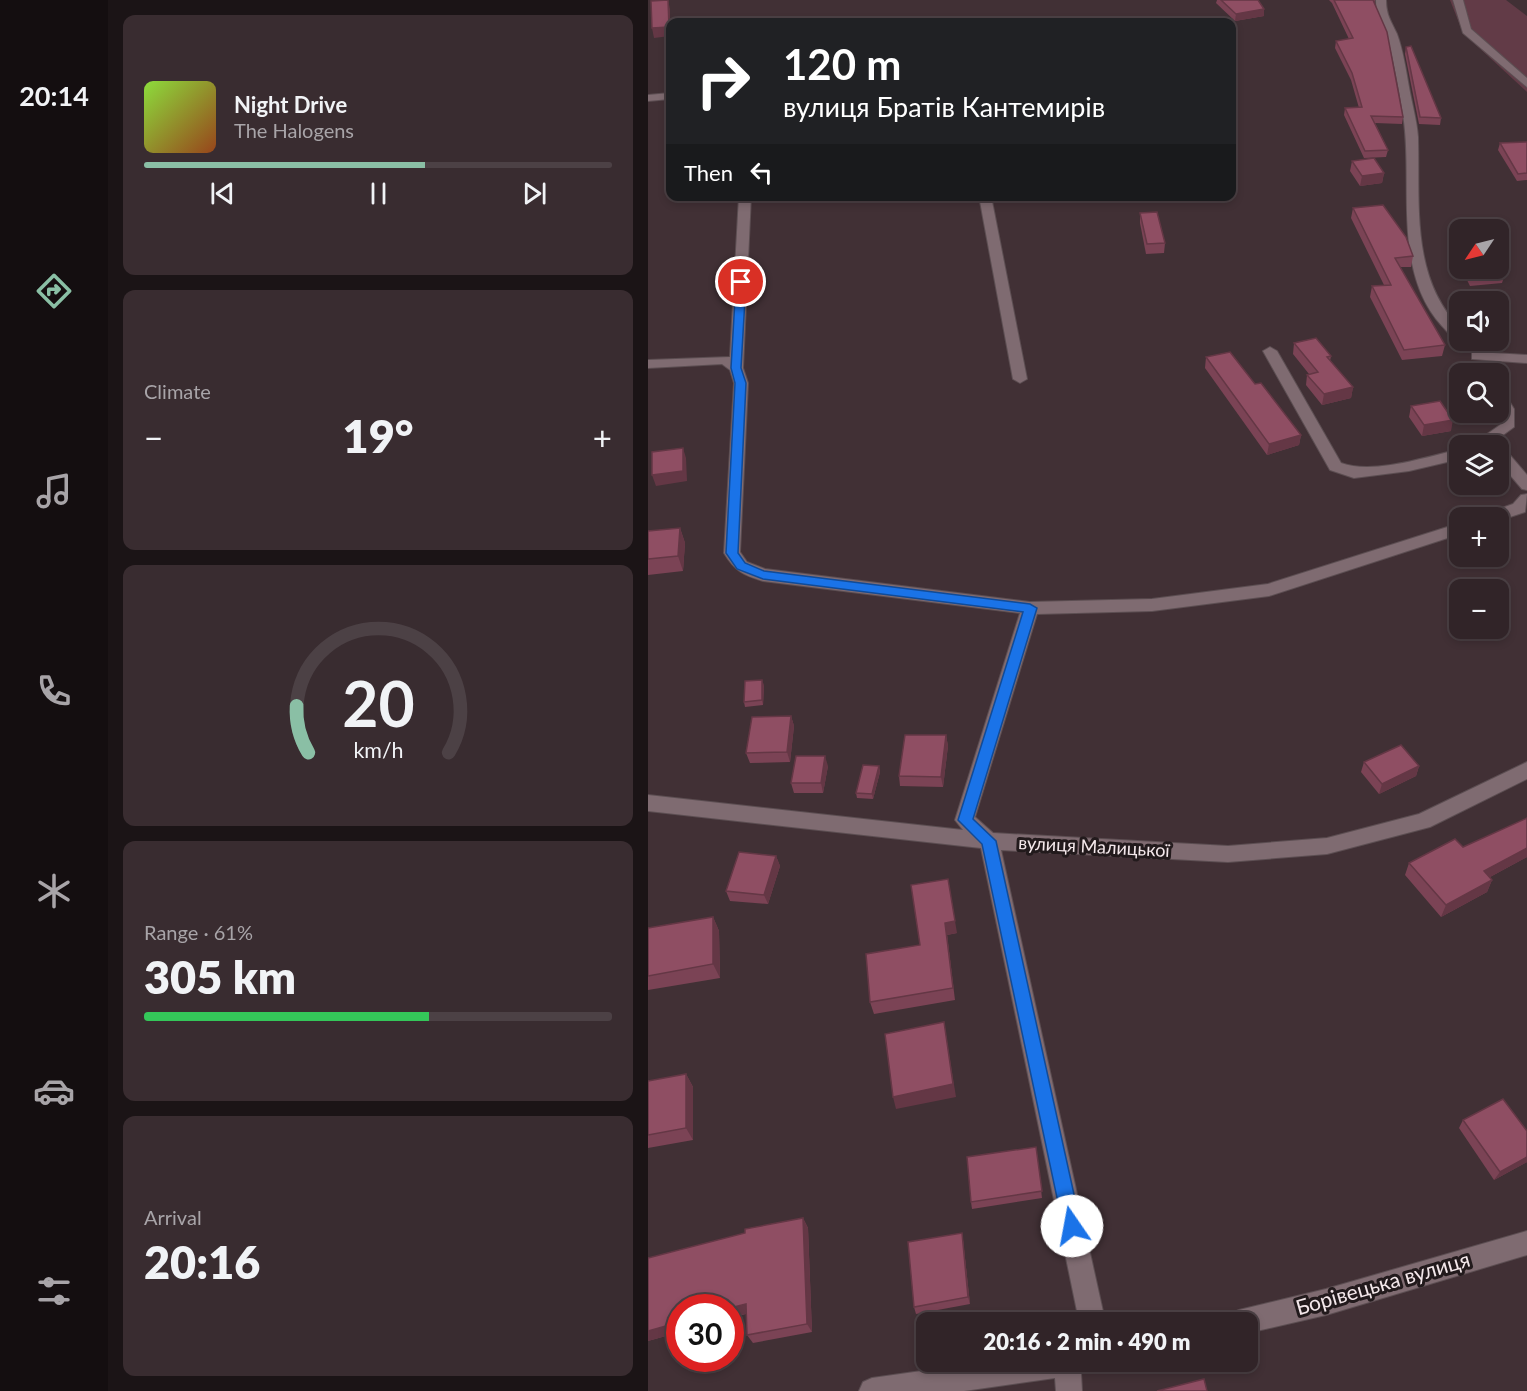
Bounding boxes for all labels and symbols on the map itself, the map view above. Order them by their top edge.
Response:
north arrow [1449,219,1509,279]
pin [715,256,766,307]
street label: вулиця Малицької [1018,831,1171,861]
position arrow [1040,1194,1104,1258]
street label: Борівецька вулиця [1293,1246,1473,1319]
speed limit sign: 30 [666,1294,744,1372]

